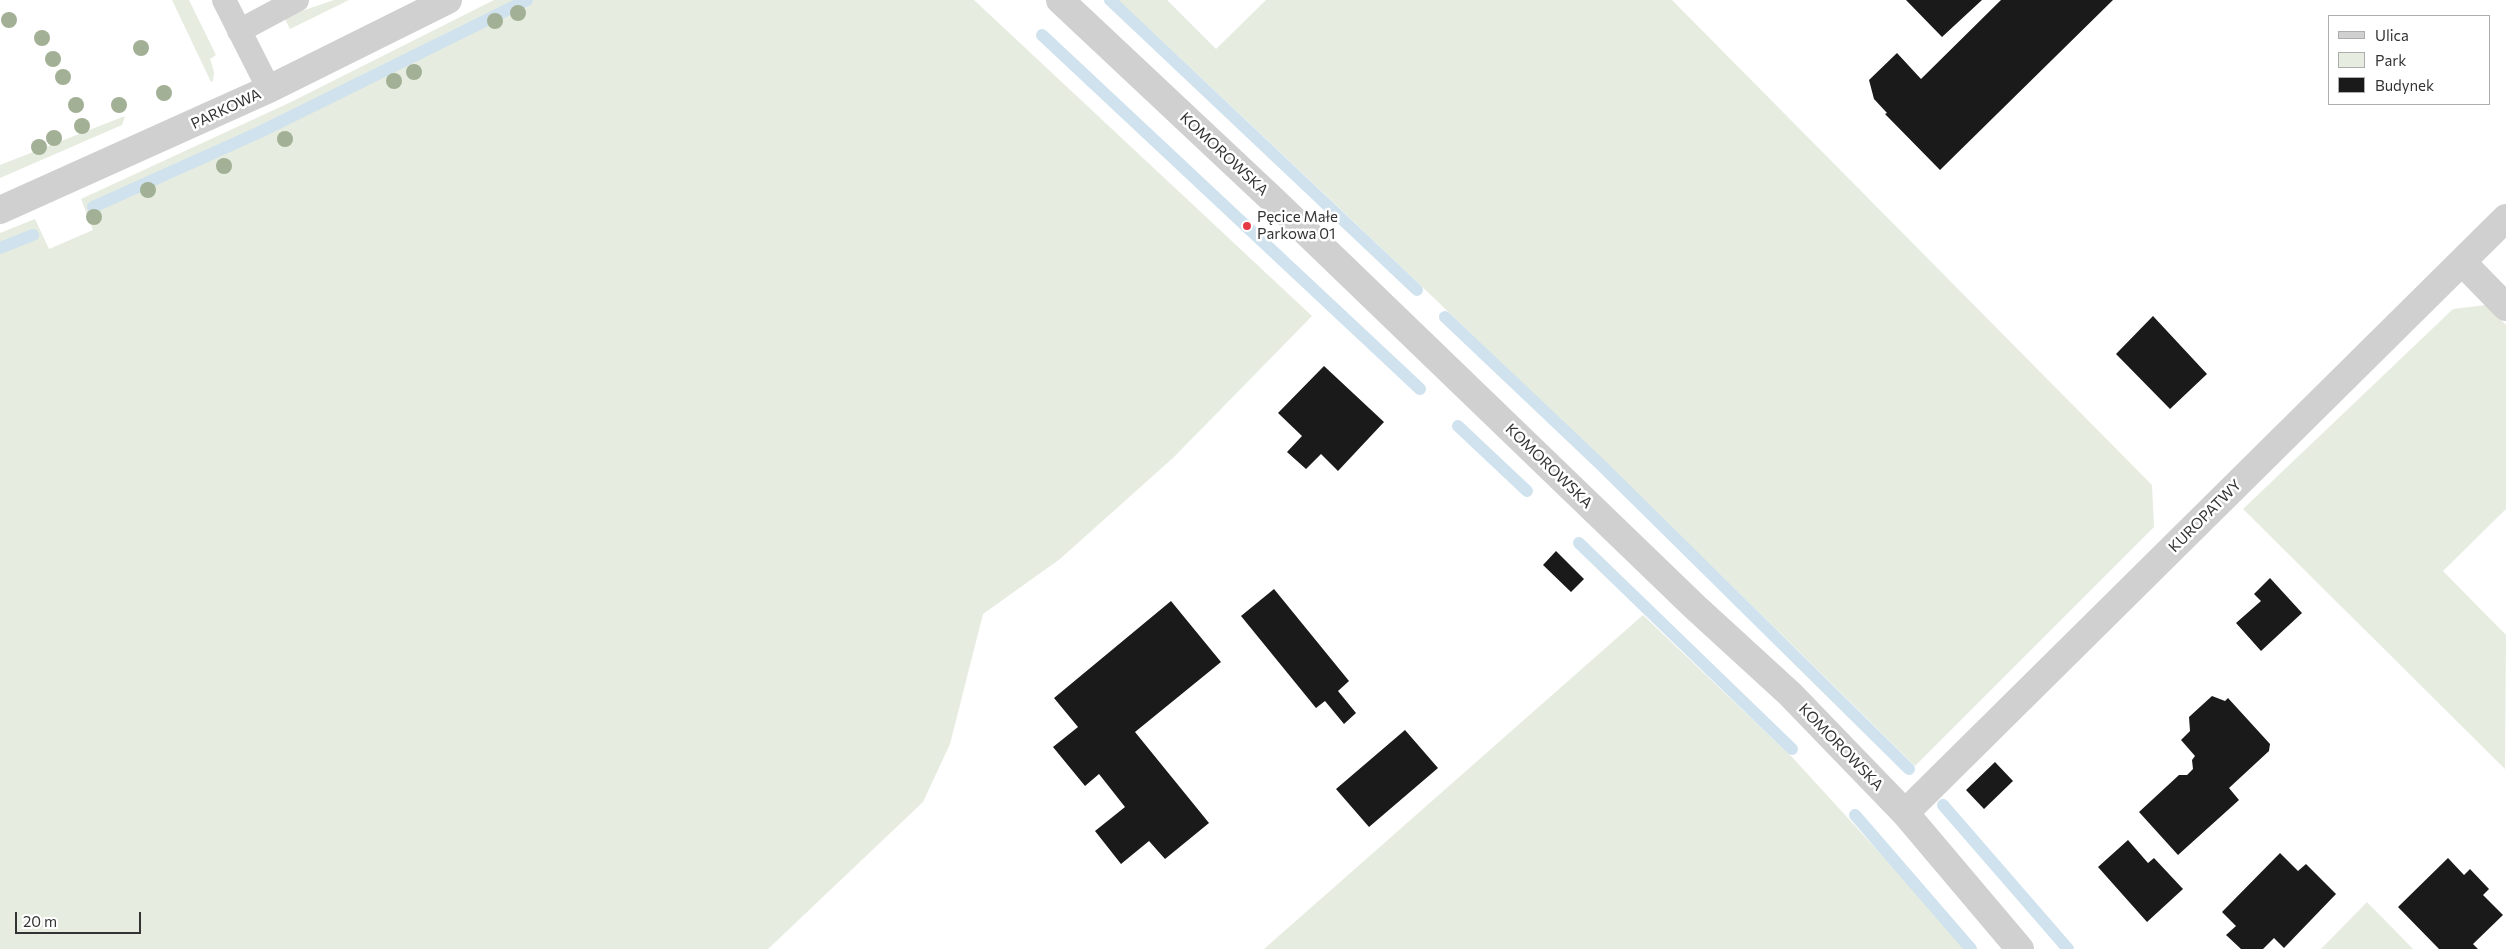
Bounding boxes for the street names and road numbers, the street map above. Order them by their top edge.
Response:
street label: PARKOWA [188,85,264,133]
street label: KOMOROWSKA [1176,109,1272,199]
street label: KOMOROWSKA [1502,420,1596,512]
street label: KUROPATWY [2165,476,2245,556]
street label: KOMOROWSKA [1795,700,1887,794]

